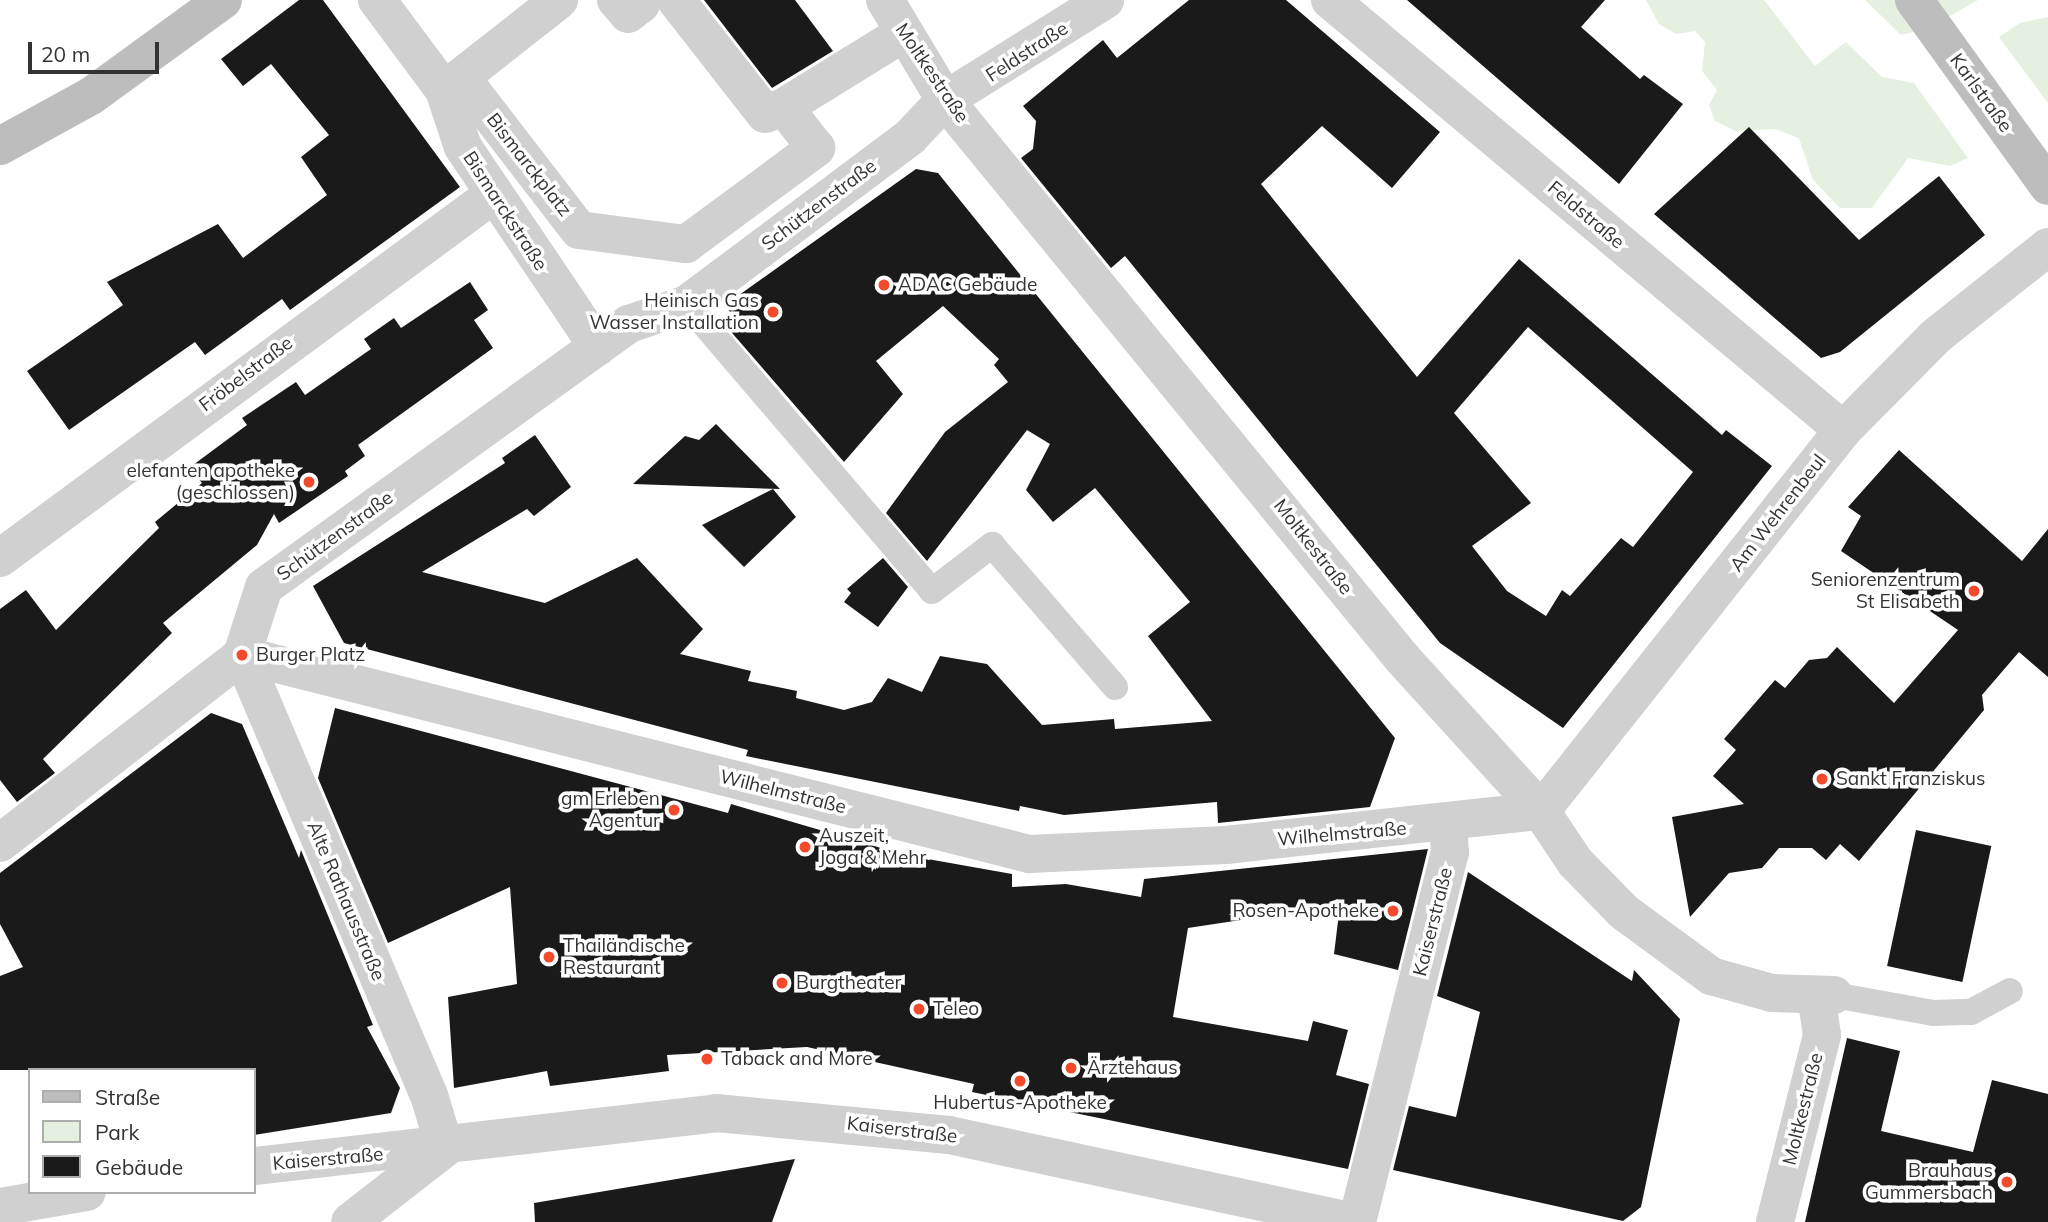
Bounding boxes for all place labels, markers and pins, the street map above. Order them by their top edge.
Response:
place label: ADAC Gebäude [898,274,1037,296]
marker: ADAC Gebäude [876,277,892,293]
place label: Heinisch Gas Wasser Installation [589,290,759,334]
marker: Heinisch Gas Wasser Installation [765,304,781,320]
place label: elefanten apotheke (geschlossen) [126,460,295,504]
marker: elefanten apotheke (geschlossen) [301,474,317,490]
place label: Seniorenzentrum St Elisabeth [1811,569,1960,613]
marker: Seniorenzentrum St Elisabeth [1966,583,1982,599]
place label: Burger Platz [256,644,365,666]
marker: Burger Platz [234,647,250,663]
place label: Sankt Franziskus [1836,768,1985,790]
marker: Sankt Franziskus [1814,771,1830,787]
place label: gm Erleben Agentur [561,788,660,832]
marker: gm Erleben Agentur [666,802,682,818]
place label: Auszeit, Joga & Mehr [819,825,926,869]
marker: Auszeit, Joga & Mehr [797,839,813,855]
place label: Rosen-Apotheke [1232,900,1379,922]
marker: Rosen-Apotheke [1385,903,1401,919]
place label: Thailändische Restaurant [563,935,685,979]
marker: Thailändische Restaurant [541,949,557,965]
place label: Burgtheater [796,972,901,994]
marker: Burgtheater [774,975,790,991]
place label: Teleo [933,998,979,1020]
marker: Teleo [911,1001,927,1017]
place label: Taback and More [721,1048,873,1070]
marker: Taback and More [699,1051,715,1067]
place label: Ärztehaus [1087,1057,1178,1079]
marker: Ärztehaus [1061,1058,1081,1078]
marker: Hubertus-Apotheke [1012,1073,1028,1089]
place label: Hubertus-Apotheke [933,1092,1107,1114]
place label: Brauhaus Gummersbach [1865,1160,1993,1204]
marker: Brauhaus Gummersbach [1999,1174,2015,1190]

